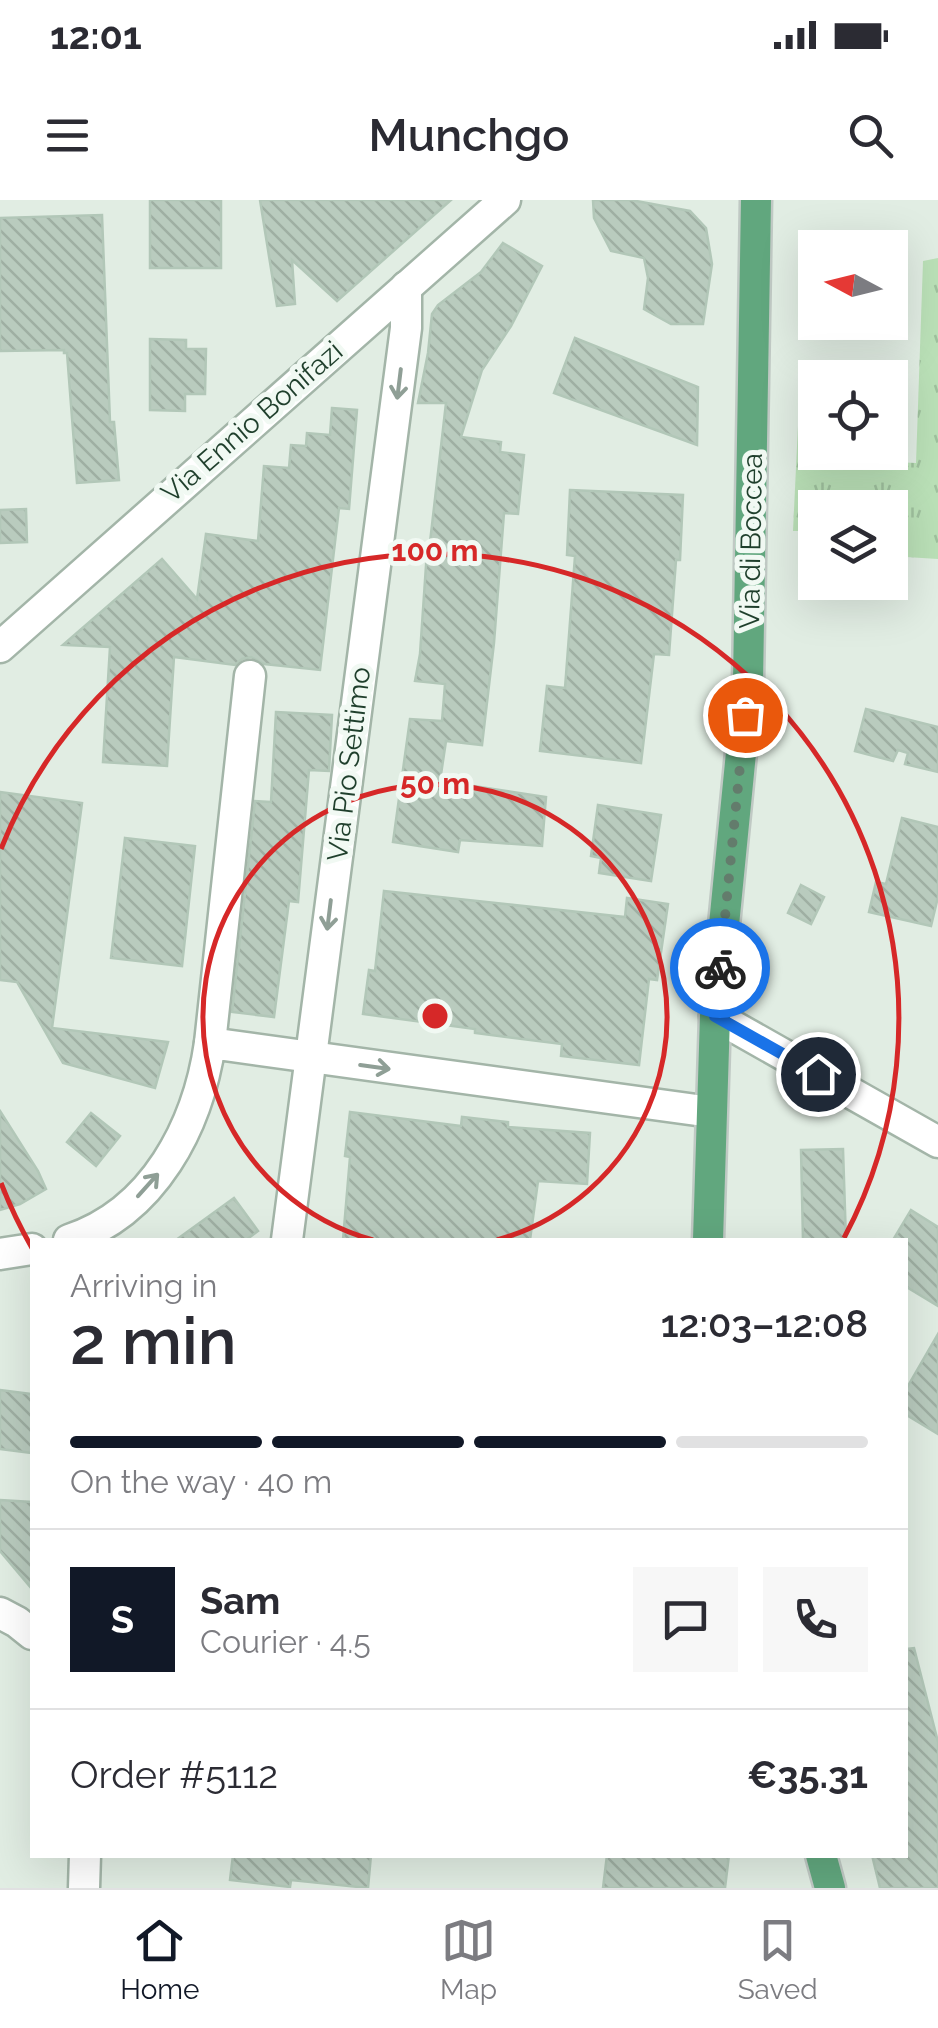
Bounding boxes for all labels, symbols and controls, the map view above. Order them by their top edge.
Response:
text: 12:01 [50,13,142,58]
icon: menu [40,108,95,163]
icon: search [843,108,898,163]
text: Munchgo [369,109,569,162]
north arrow [798,230,908,340]
map controls [798,230,908,600]
street label: Via Ennio Bonifazi [155,334,349,510]
button: locate [798,360,908,470]
one-way arrow [389,368,408,400]
street label: Via di Boccea [733,453,769,629]
button: layers [798,490,908,600]
text: 100 m [392,533,478,568]
street label: Via Pio Settimo [321,665,377,863]
pin [703,673,788,758]
icon: bag [718,688,773,743]
text: 50 m [400,766,470,801]
one-way arrow [319,898,338,930]
courier [670,918,770,1018]
icon: bike [693,941,748,996]
centre of rings [417,998,453,1034]
pin [776,1032,861,1117]
icon: home [791,1047,846,1102]
one-way arrow [358,1058,390,1076]
one-way arrow [136,1173,159,1198]
text: Arriving in [70,1267,217,1304]
text: 12:03–12:08 [661,1301,868,1346]
text: 2 min [70,1303,237,1379]
text: On the way · 40 m [70,1463,332,1500]
button: chat [633,1567,738,1672]
button: phone [763,1567,868,1672]
text: Sam [200,1578,280,1623]
text: S [111,1597,134,1642]
text: Courier · 4.5 [200,1623,371,1660]
text: Order #5112 [70,1752,278,1797]
text: €35.31 [747,1752,868,1797]
tab: Home [120,1913,200,2006]
tab: Map [440,1913,497,2006]
tab: Saved [738,1913,818,2006]

